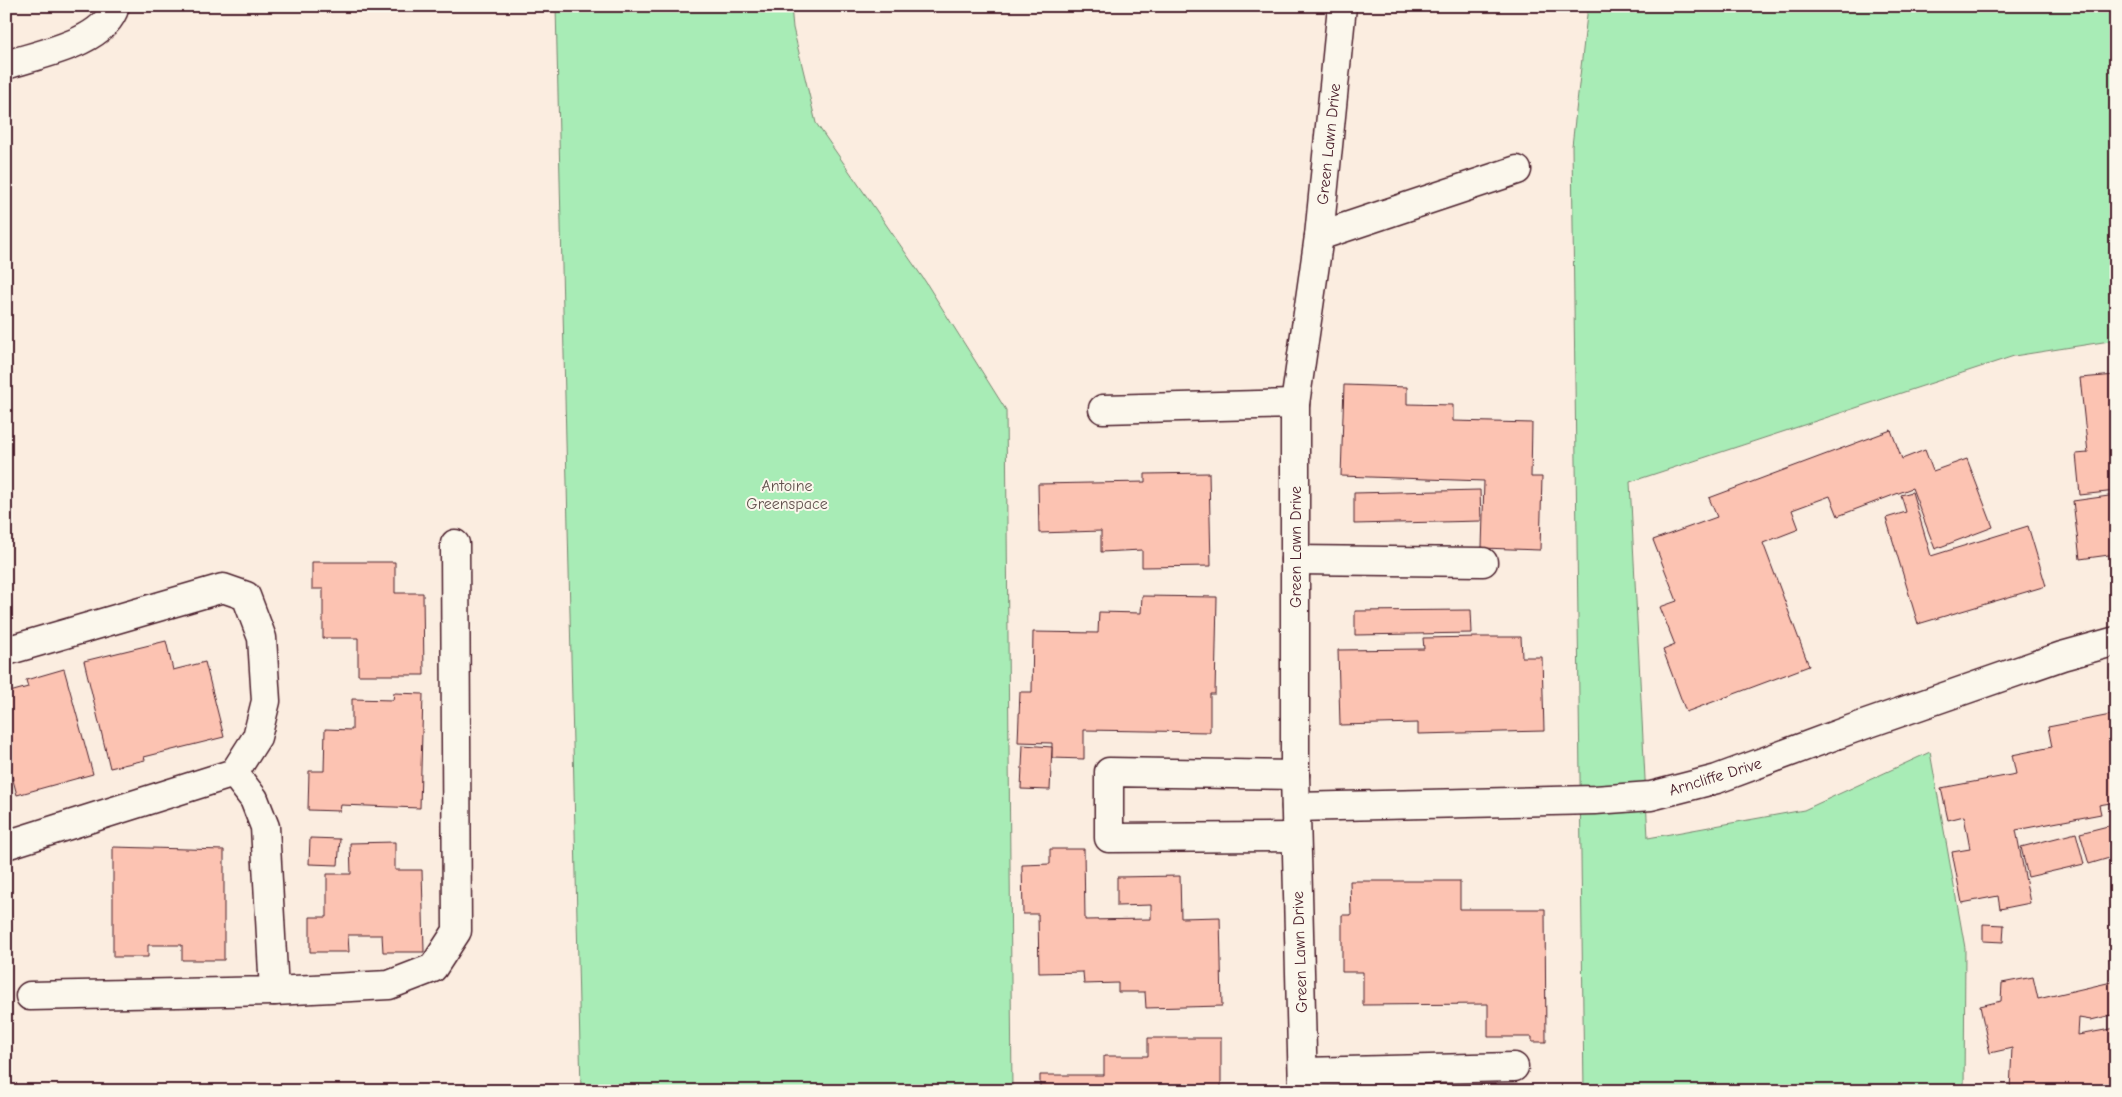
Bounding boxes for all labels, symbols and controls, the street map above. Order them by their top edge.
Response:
street label: Green Lawn Drive [1314,83,1344,206]
park label: Antoine Greenspace [746,477,828,513]
street label: Green Lawn Drive [1287,486,1305,608]
street label: Arncliffe Drive [1667,754,1764,800]
street label: Green Lawn Drive [1289,891,1311,1013]

